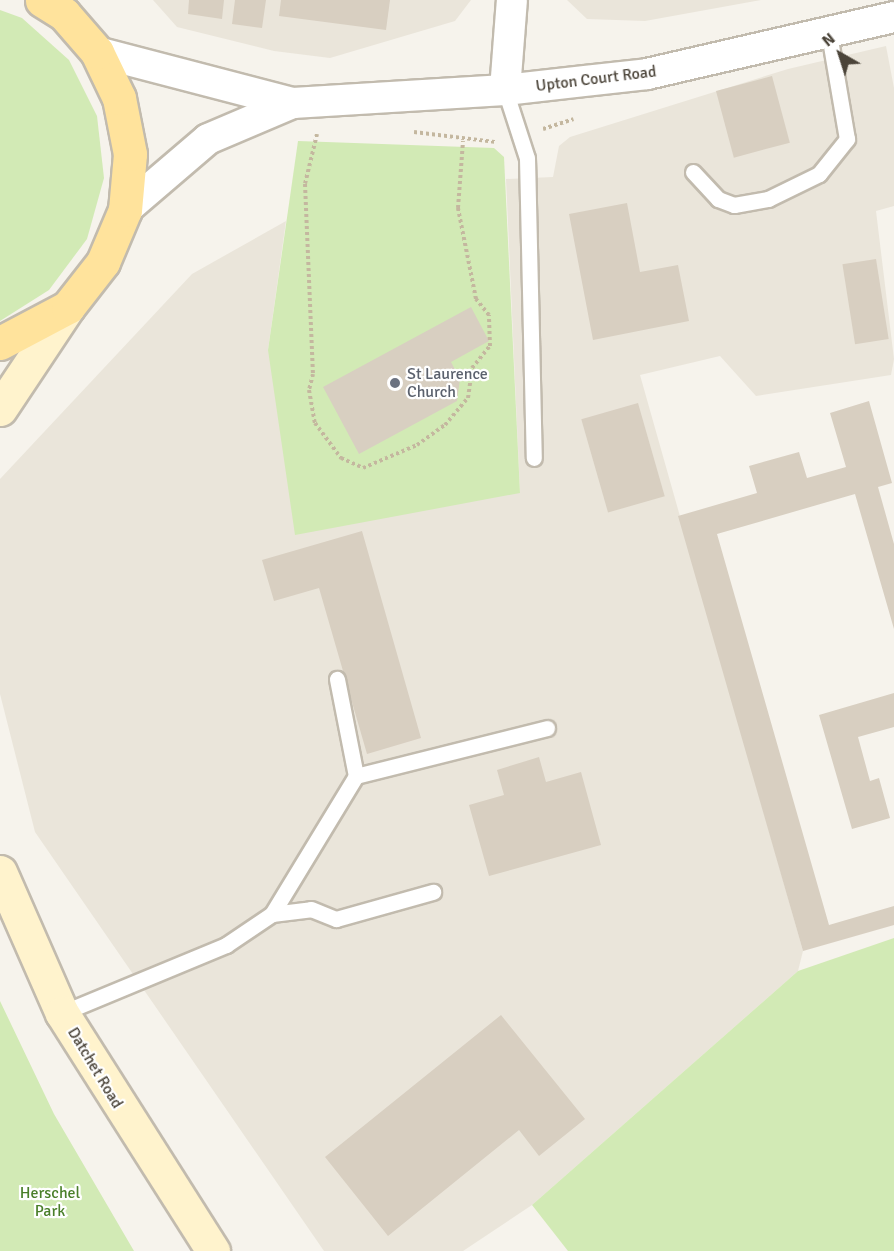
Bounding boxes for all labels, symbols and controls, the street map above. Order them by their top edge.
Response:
north arrow [810,24,870,84]
text: N [818,29,839,51]
street label: Upton Court Road [535,62,657,96]
place label: St Laurence Church [407,364,488,402]
marker: St Laurence Church [388,376,402,390]
street label: Datchet Road [63,1024,127,1112]
park label: Herschel Park [20,1183,80,1221]

